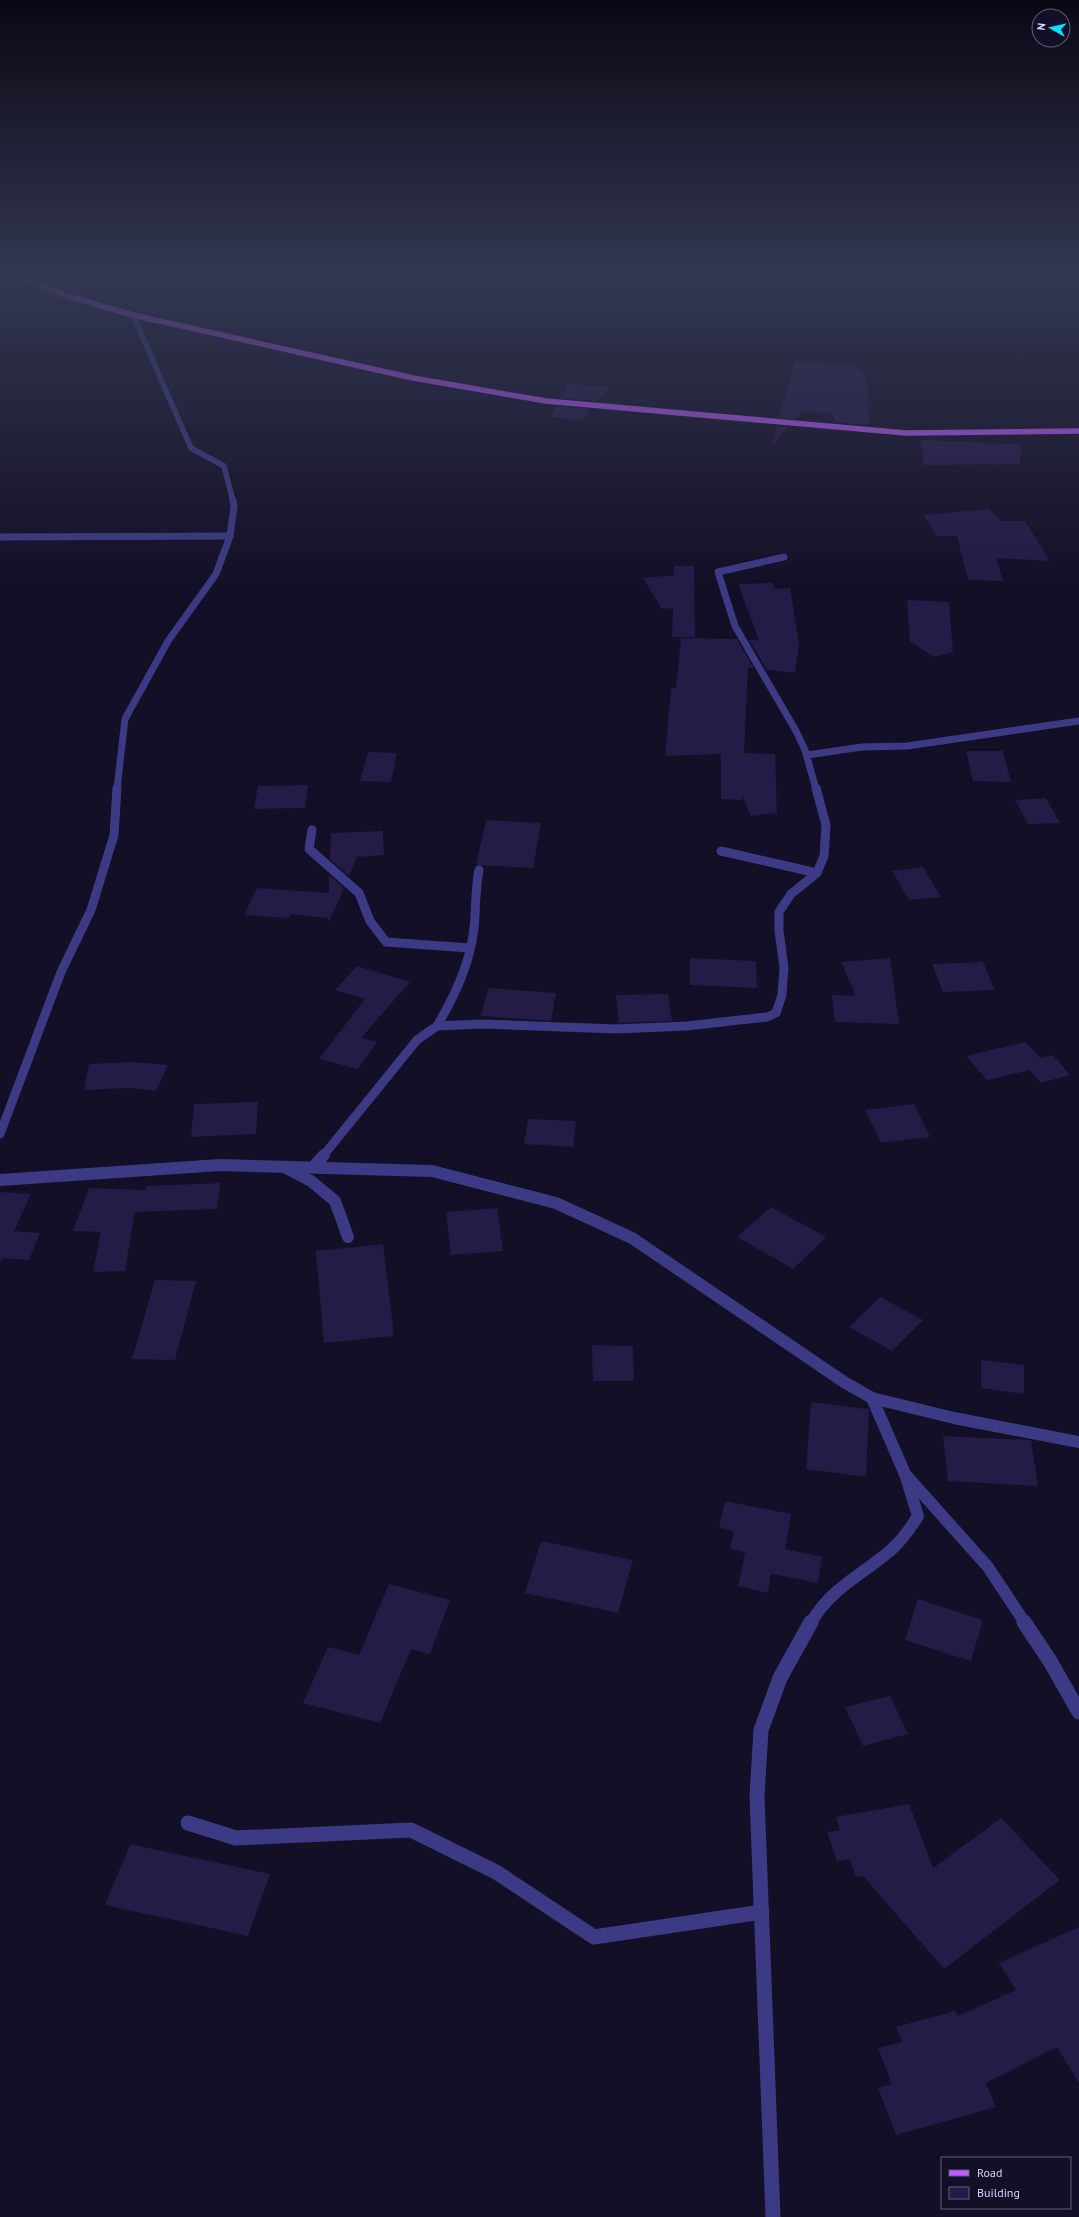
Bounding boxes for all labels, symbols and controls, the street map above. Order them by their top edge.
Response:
north arrow [1031,8,1071,48]
text: N [1034,22,1049,31]
legend [941,2157,1071,2209]
text: Road [977,2165,1002,2180]
text: Building [977,2185,1020,2200]

